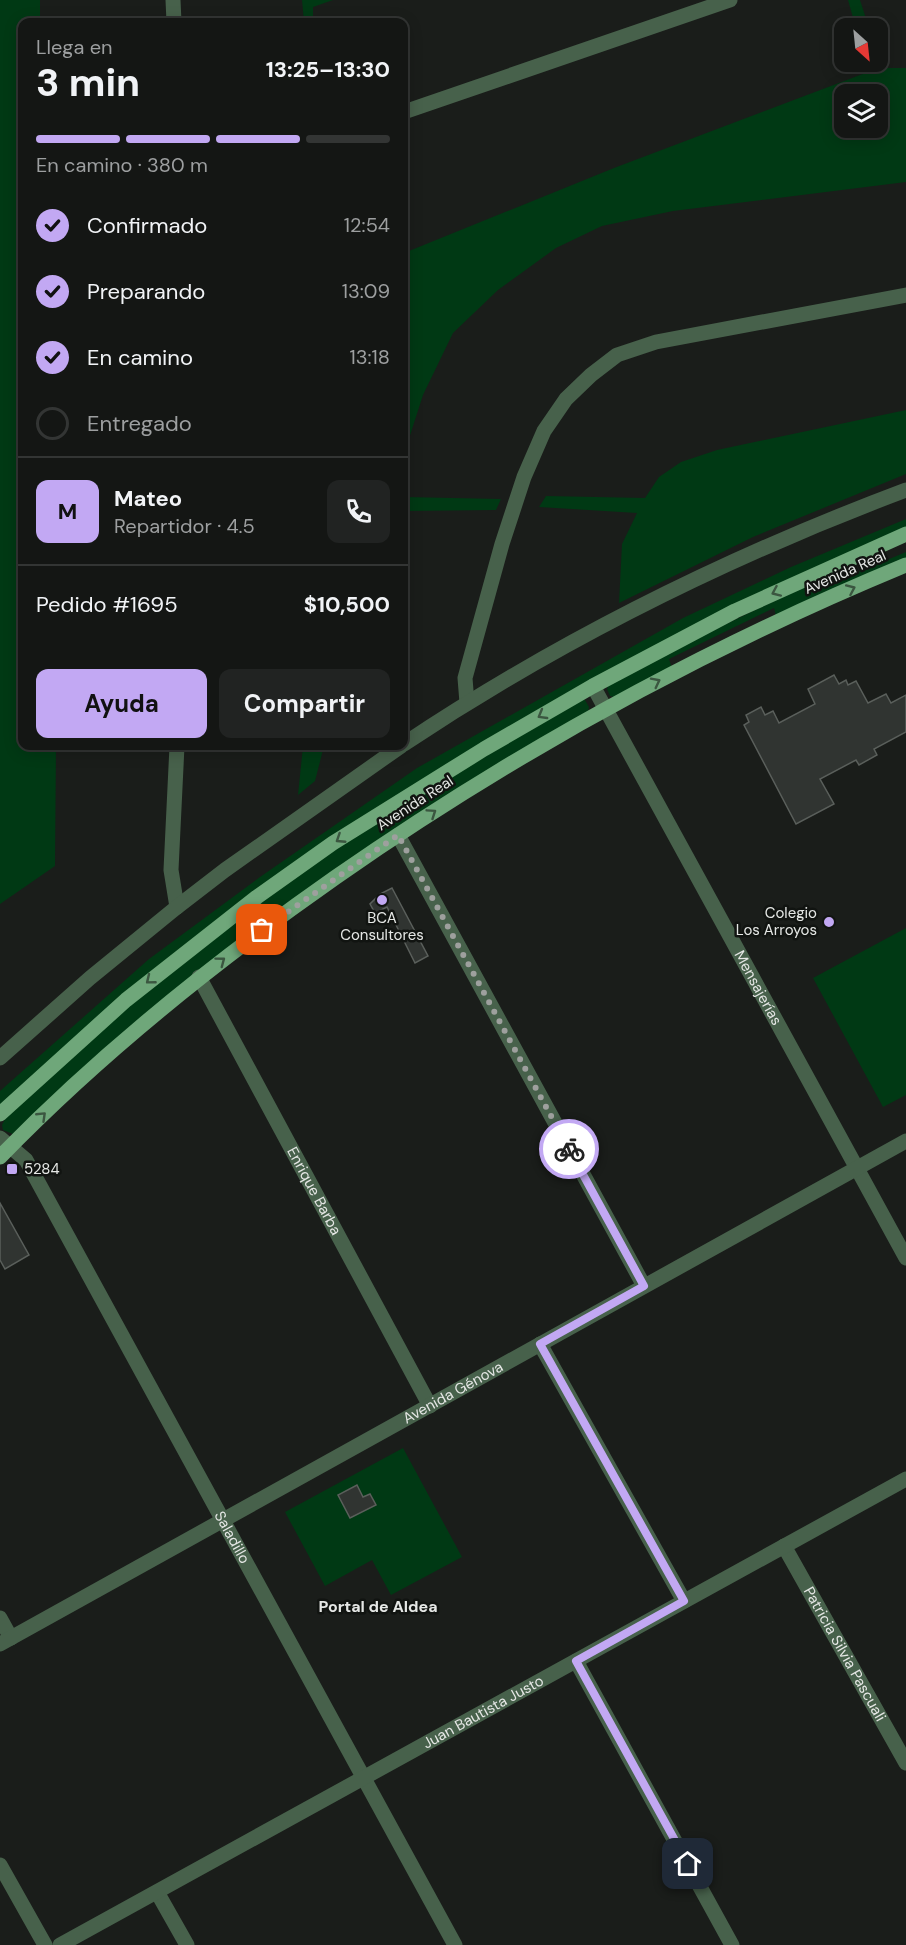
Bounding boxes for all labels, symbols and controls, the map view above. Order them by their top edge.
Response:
north arrow [834,18,888,72]
map controls [834,18,888,138]
text: Llega en [36,34,113,60]
text: 13:25–13:30 [266,55,390,84]
text: 3 min [36,57,140,108]
button: layers [834,84,888,138]
text: En camino · 380 m [36,152,208,178]
icon: check [36,209,69,242]
text: Confirmado [87,211,207,240]
text: 12:54 [344,212,390,238]
icon: check [36,275,69,308]
text: Preparando [87,277,205,306]
text: 13:09 [342,278,390,304]
icon: check [36,341,69,374]
text: En camino [87,343,193,372]
text: 13:18 [350,344,390,370]
text: Entregado [87,409,192,438]
button: phone [327,480,390,543]
text: Mateo [114,484,182,513]
text: M [58,497,77,526]
text: Repartidor · 4.5 [114,513,255,539]
street label: Avenida Real [801,545,889,599]
one-way arrow [845,584,856,596]
one-way arrow [771,585,782,597]
text: Pedido #1695 [36,590,178,619]
text: $10,500 [304,590,390,619]
button: Ayuda [36,669,207,738]
button: Compartir [219,669,390,738]
one-way arrow [650,678,661,689]
one-way arrow [538,708,548,720]
street label: Avenida Real [373,771,457,835]
one-way arrow [426,808,436,820]
one-way arrow [336,832,347,843]
marker: BCA Consultores [375,893,389,907]
place label: Colegio Los Arroyos [736,903,817,940]
pin [236,904,287,955]
place label: BCA Consultores [340,908,424,945]
icon: bag [245,913,278,946]
marker: Colegio Los Arroyos [822,915,836,929]
street label: Mensajerías [730,947,787,1029]
one-way arrow [214,957,225,968]
one-way arrow [146,973,157,984]
one-way arrow [34,1112,45,1123]
courier [539,1119,599,1179]
icon: bike [553,1133,586,1166]
street label: Enrique Barba [282,1143,346,1238]
place label: 5284 [24,1159,60,1179]
marker: 5284 [5,1162,19,1176]
street label: Avenida Génova [399,1357,507,1428]
street label: Saladillo [210,1507,255,1567]
street label: Patricia Silvia Pascuali [799,1583,891,1725]
district label: Portal de Aldea [318,1596,438,1617]
street label: Juan Bautista Justo [419,1670,547,1753]
pin [662,1838,713,1889]
icon: home [671,1847,704,1880]

